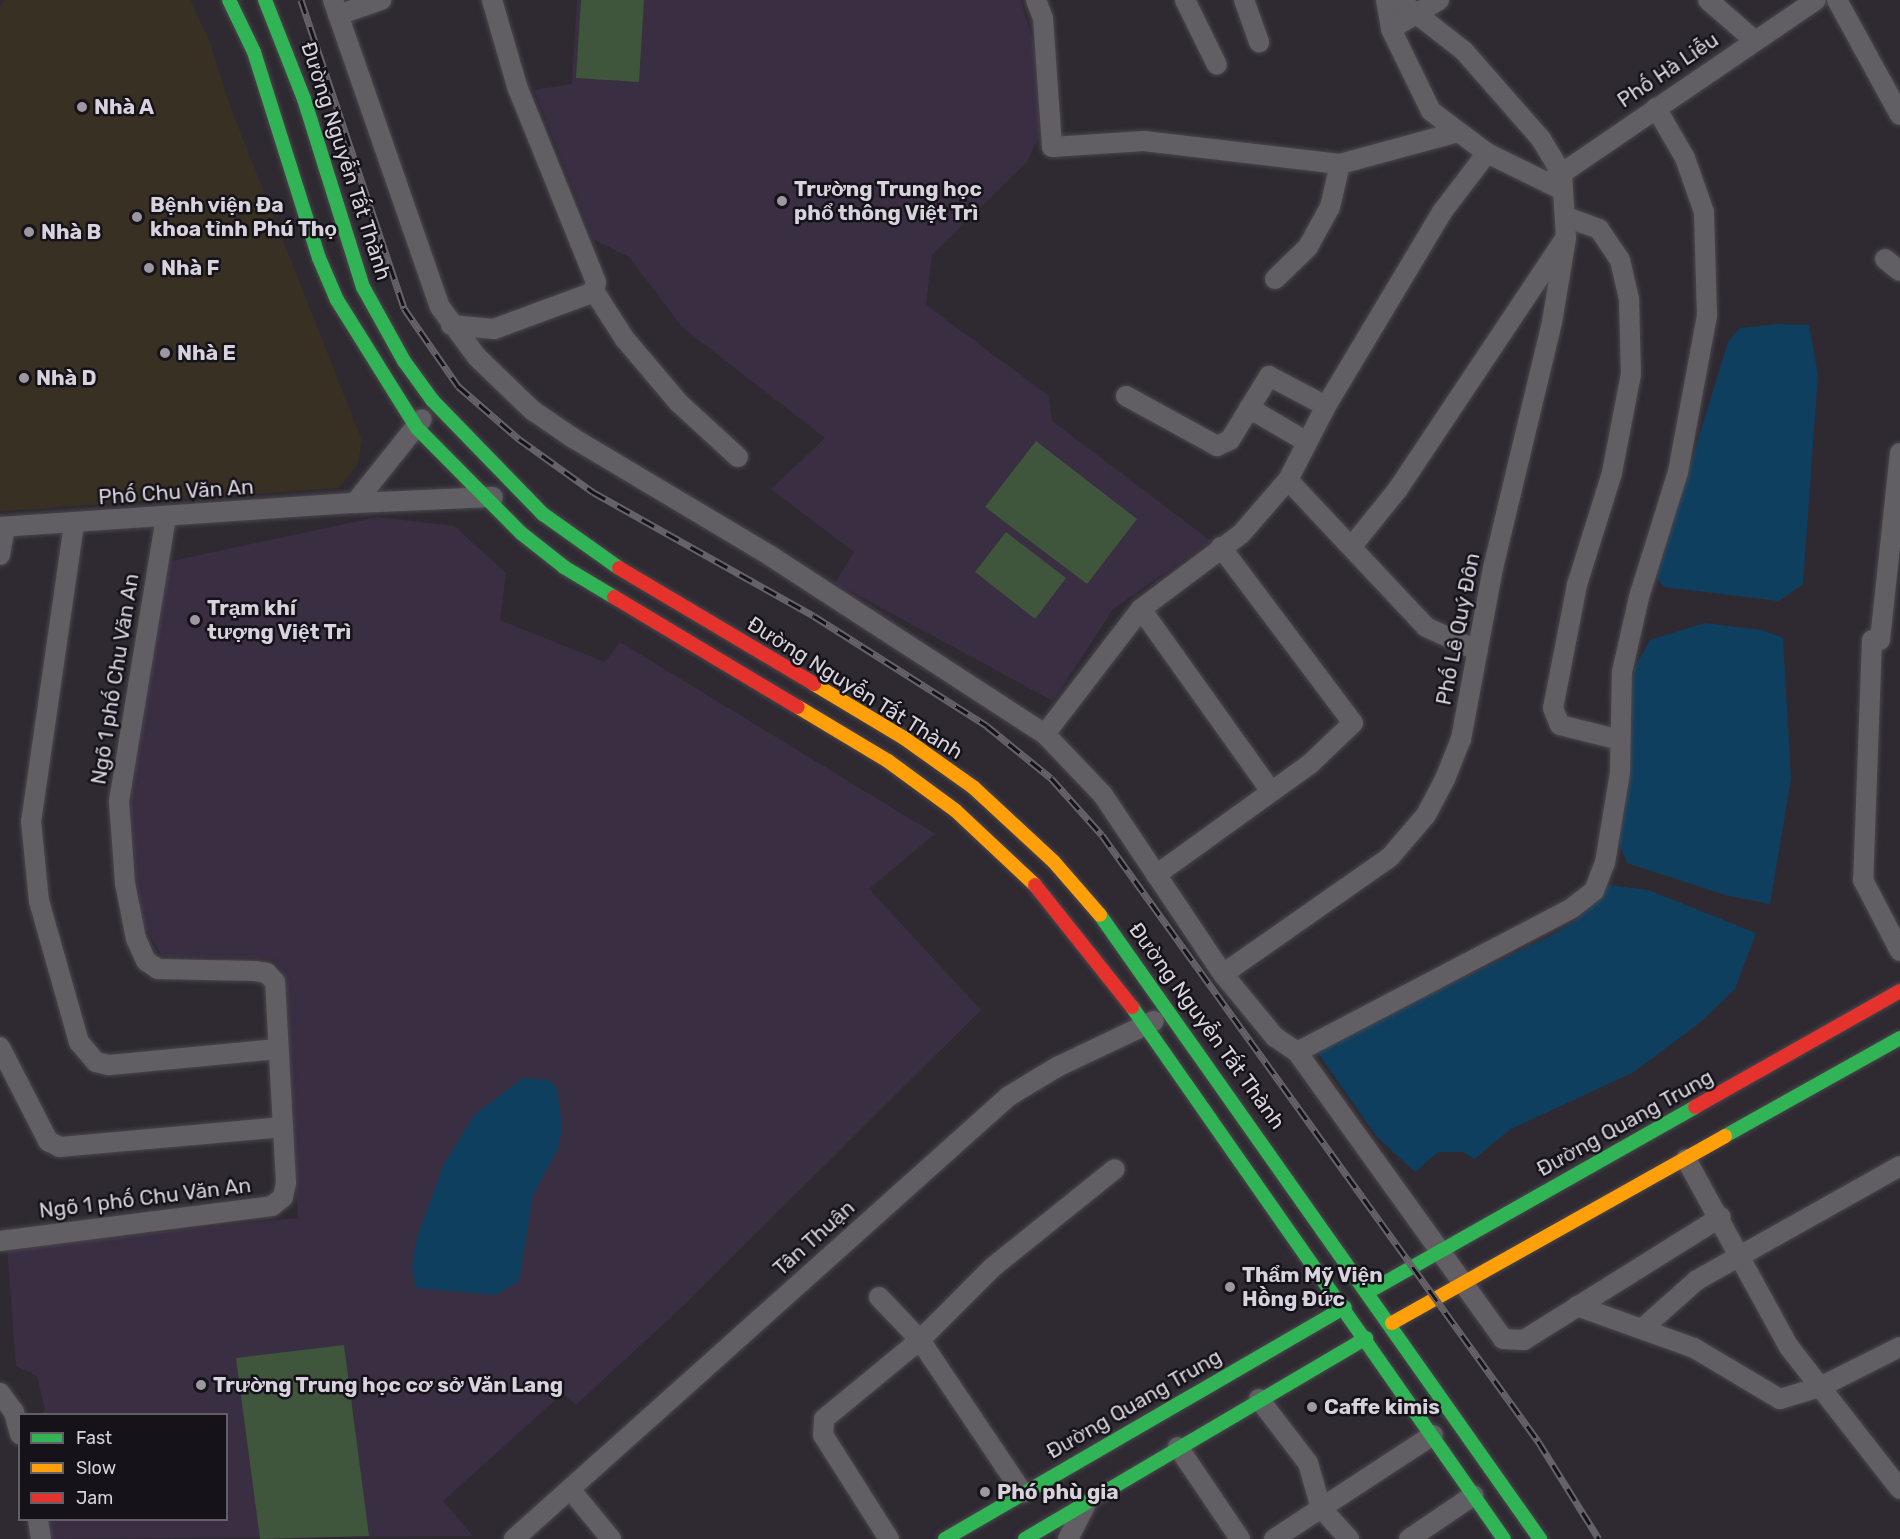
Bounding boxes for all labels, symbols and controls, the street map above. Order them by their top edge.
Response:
street label: Phố Hà Liễu [1613,27,1723,113]
street label: Đường Nguyễn Tất Thành [295,38,397,284]
place label: Nhà A [94,94,155,120]
marker: Nhà A [75,100,89,114]
place label: Trường Trung học phổ thông Việt Trì [794,176,982,226]
place label: Bệnh viện Đa khoa tỉnh Phú Thọ [150,192,338,242]
marker: Trường Trung học phổ thông Việt Trì [775,194,789,208]
marker: Bệnh viện Đa khoa tỉnh Phú Thọ [128,208,146,226]
place label: Nhà B [41,219,101,245]
marker: Nhà B [22,225,36,239]
place label: Nhà F [161,255,220,281]
marker: Nhà F [142,261,156,275]
place label: Nhà E [177,340,236,366]
marker: Nhà E [158,346,172,360]
place label: Nhà D [36,365,97,391]
marker: Nhà D [17,371,31,385]
street label: Phố Chu Văn An [97,474,255,510]
street label: Phố Lê Quý Đôn [1431,551,1485,707]
street label: Ngõ 1 phố Chu Văn An [86,571,144,787]
place label: Trạm khí tượng Việt Trì [207,595,352,645]
street label: Đường Nguyễn Tất Thành [742,611,968,765]
marker: Trạm khí tượng Việt Trì [188,613,202,627]
street label: Đường Nguyễn Tất Thành [1123,917,1291,1135]
street label: Đường Quang Trung [1532,1064,1718,1182]
street label: Ngõ 1 phố Chu Văn An [37,1172,253,1224]
street label: Tân Thuận [768,1195,860,1281]
place label: Thẩm Mỹ Viện Hồng Đức [1242,1262,1384,1312]
marker: Thẩm Mỹ Viện Hồng Đức [1223,1280,1237,1294]
street label: Đường Quang Trung [1042,1344,1226,1464]
place label: Trường Trung học cơ sở Văn Lang [213,1372,564,1398]
marker: Trường Trung học cơ sở Văn Lang [194,1378,208,1392]
place label: Caffe kimis [1324,1394,1440,1420]
marker: Caffe kimis [1305,1400,1319,1414]
legend [18,1413,228,1521]
text: Fast [76,1427,112,1449]
text: Slow [76,1457,116,1479]
place label: Phó phù gia [997,1479,1119,1505]
marker: Phó phù gia [978,1485,992,1499]
text: Jam [76,1487,113,1509]

